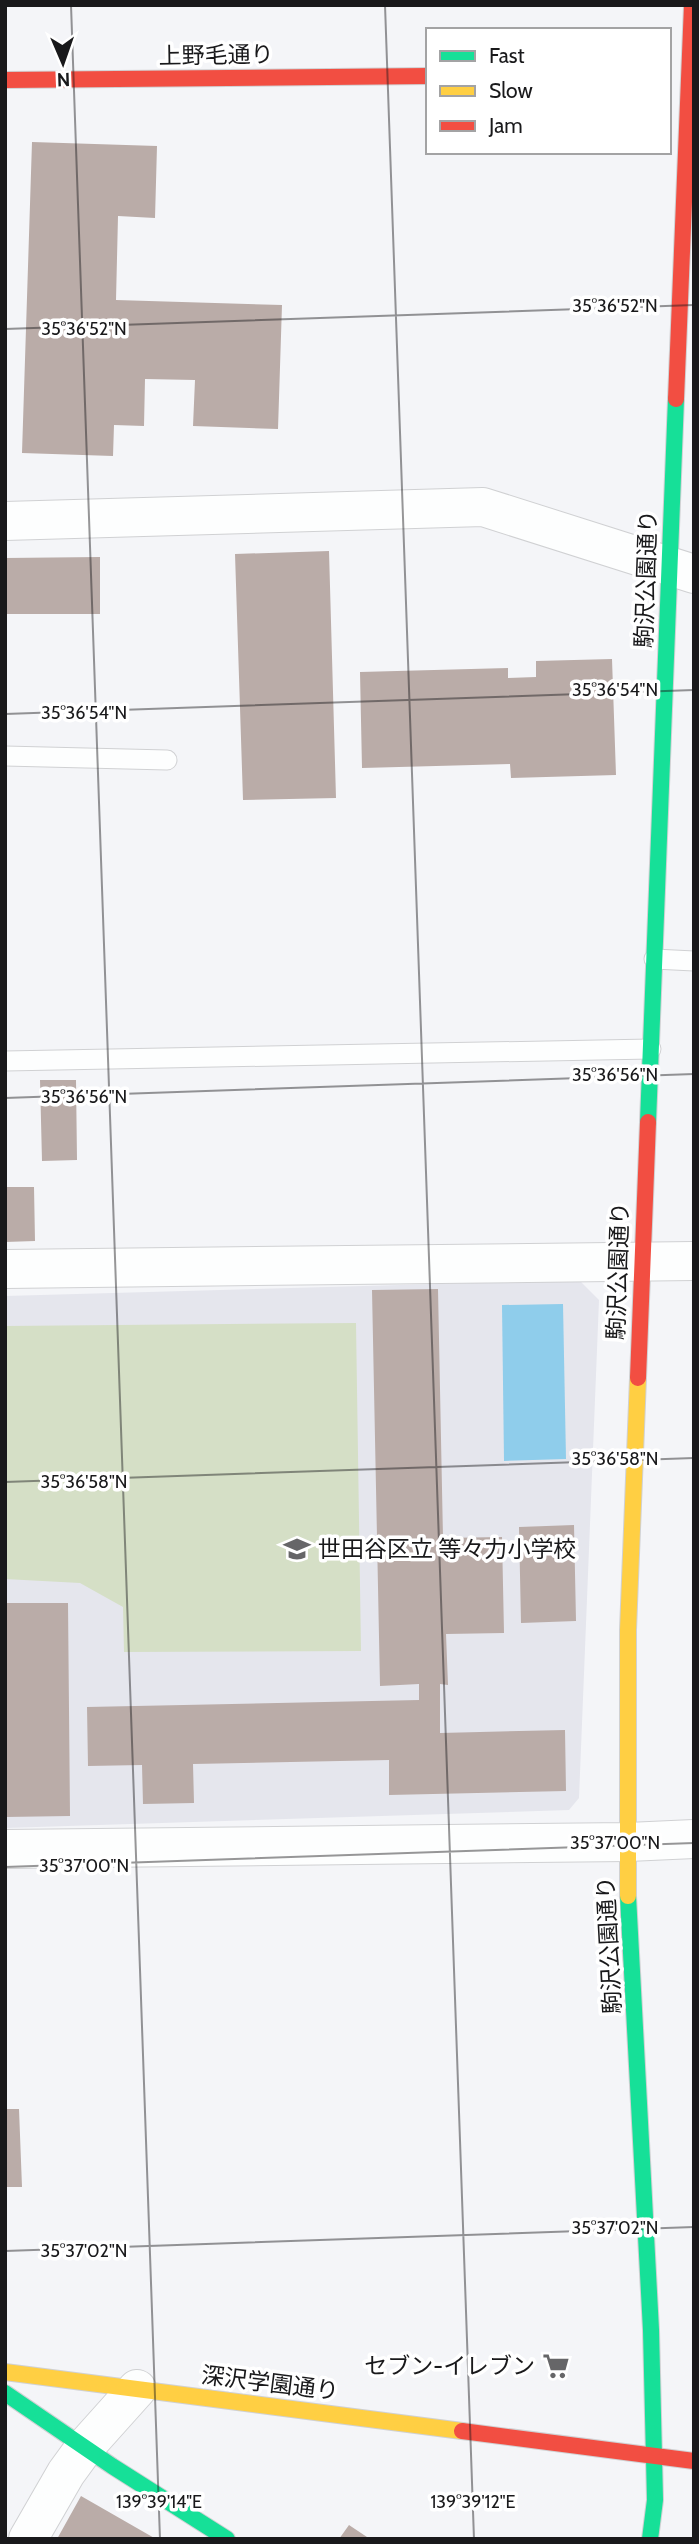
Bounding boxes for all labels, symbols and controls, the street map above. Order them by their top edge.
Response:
north arrow [28,28,98,98]
legend [426,28,671,154]
street label: 上野毛通り [158,40,274,70]
text: Fast [489,43,525,68]
text: N [56,68,71,91]
text: Slow [489,78,533,103]
text: Jam [488,113,523,138]
text: 35°36'52"N [572,295,658,317]
text: 35°36'52"N [41,318,127,340]
street label: 駒沢公園通り [630,510,662,648]
text: 35°36'54"N [572,679,658,701]
text: 35°36'54"N [41,702,127,724]
text: 35°36'56"N [572,1064,658,1086]
text: 35°36'56"N [41,1086,127,1108]
street label: 駒沢公園通り [602,1202,634,1340]
text: 35°36'58"N [572,1448,658,1470]
text: 35°36'58"N [41,1471,127,1493]
school or university icon: 世田谷区立 等々力小学校 [282,1534,312,1564]
place label: 世田谷区立 等々力小学校 [318,1535,576,1563]
text: 35°37'00"N [570,1832,660,1854]
text: 35°37'00"N [39,1855,129,1877]
street label: 駒沢公園通り [591,1875,627,2015]
text: 35°37'02"N [571,2217,659,2239]
text: 35°37'02"N [40,2240,128,2262]
supermarket icon: セブン-イレブン [541,2351,571,2381]
place label: セブン-イレブン [364,2352,535,2380]
street label: 深沢学園通り [200,2361,340,2405]
text: 139°39'14"E [116,2491,202,2513]
text: 139°39'12"E [430,2491,516,2513]

